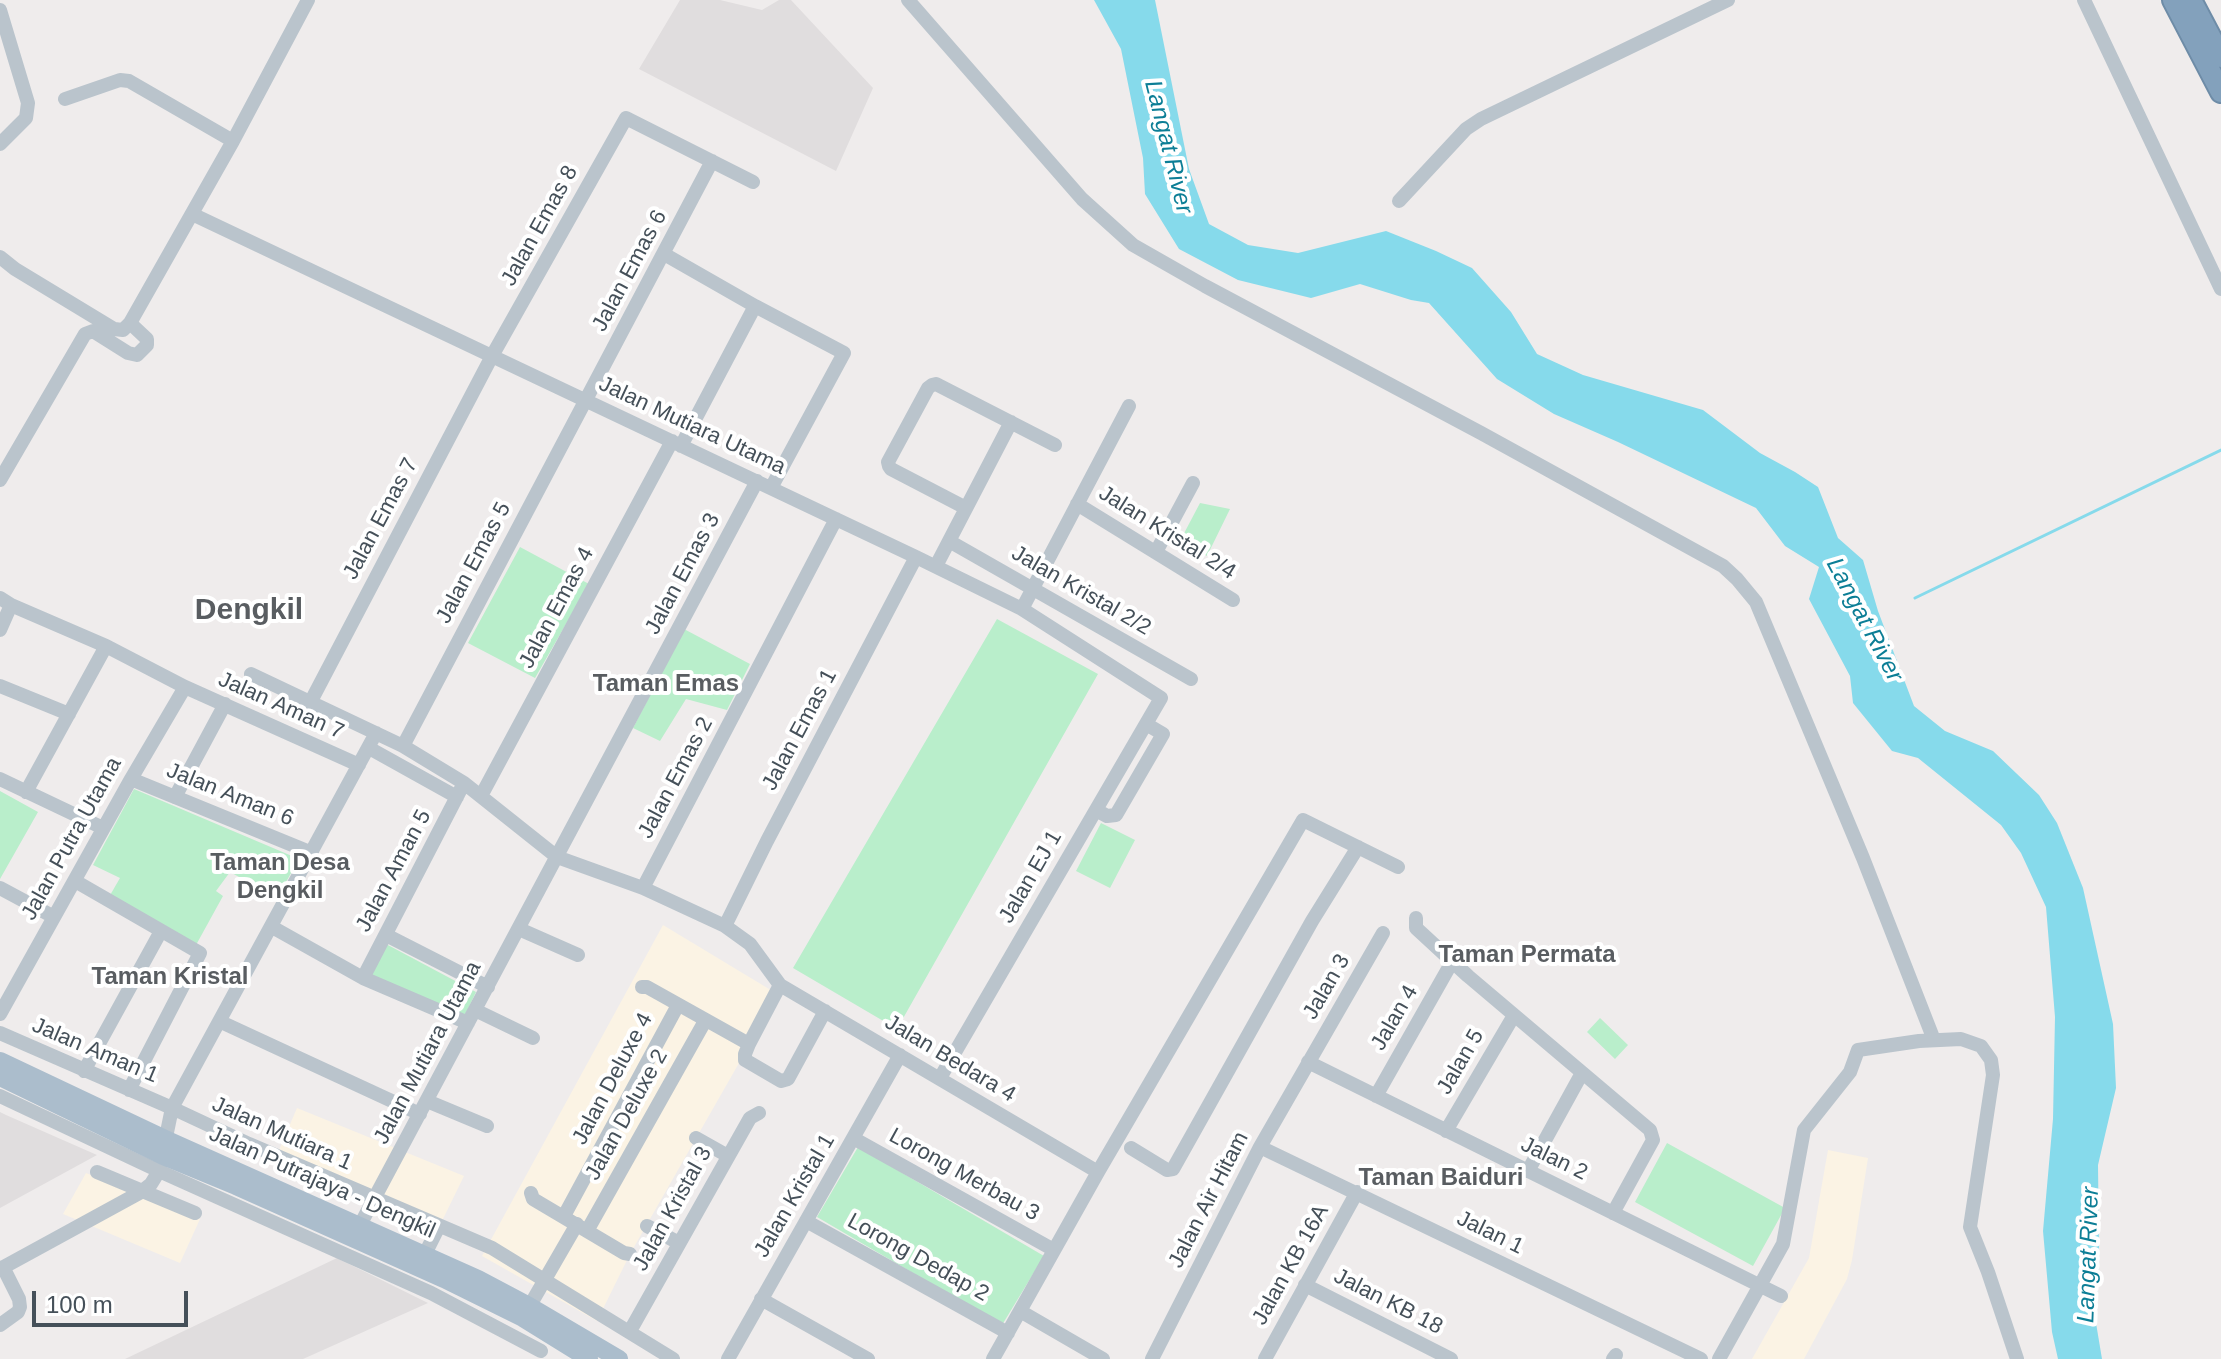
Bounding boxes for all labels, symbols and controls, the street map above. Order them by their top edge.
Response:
water label: Langat River [1138,77,1198,217]
street label: Jalan Emas 8 [496,161,584,291]
street label: Jalan Emas 6 [587,206,673,336]
street label: Jalan Mutiara Utama [594,371,790,481]
street label: Jalan Emas 7 [338,454,424,584]
street label: Jalan Kristal 2/4 [1094,480,1240,586]
street label: Jalan Emas 5 [431,498,517,628]
street label: Jalan Emas 3 [640,509,726,639]
street label: Jalan Kristal 2/2 [1007,540,1155,642]
street label: Jalan Emas 4 [514,543,600,673]
water label: Langat River [1819,553,1909,687]
district label: Dengkil [195,593,303,629]
street label: Jalan Emas 1 [757,665,843,795]
street label: Jalan Aman 7 [214,667,348,745]
district label: Taman Emas [593,670,739,698]
street label: Jalan Emas 2 [633,713,719,843]
street label: Jalan Putra Utama [16,753,128,925]
street label: Jalan Aman 6 [163,758,297,832]
street label: Jalan Aman 5 [351,805,437,937]
street label: Jalan EJ 1 [994,826,1068,928]
district label: Taman Desa Dengkil [210,849,350,905]
district label: Taman Permata [1439,941,1615,969]
street label: Jalan 3 [1298,950,1356,1024]
street label: Jalan Mutiara Utama [369,957,487,1149]
district label: Taman Kristal [92,963,248,991]
street label: Jalan 4 [1366,981,1424,1055]
street label: Jalan Deluxe 4 [567,1009,659,1149]
street label: Jalan Bedara 4 [880,1010,1020,1108]
street label: Jalan Aman 1 [28,1013,162,1089]
street label: Jalan 5 [1432,1025,1490,1099]
street label: Jalan Deluxe 2 [580,1045,674,1185]
street label: Jalan Mutiara 1 [208,1091,356,1177]
street label: Jalan Putrajaya - Dengkil [205,1121,439,1245]
street label: Lorong Merbau 3 [884,1123,1044,1227]
street label: Jalan Air Hitam [1163,1128,1255,1272]
street label: Jalan Kristal 1 [749,1130,841,1262]
street label: Jalan 2 [1516,1132,1592,1186]
street label: Jalan Kristal 3 [628,1142,718,1276]
district label: Taman Baiduri [1359,1164,1523,1192]
water label: Langat River [2072,1186,2106,1324]
street label: Jalan KB 16A [1247,1200,1335,1330]
street label: Jalan 1 [1452,1206,1528,1260]
street label: Lorong Dedap 2 [843,1208,993,1308]
street label: Jalan KB 18 [1329,1263,1447,1341]
scale bar [36,1275,192,1325]
text: 100 m [46,1291,113,1318]

